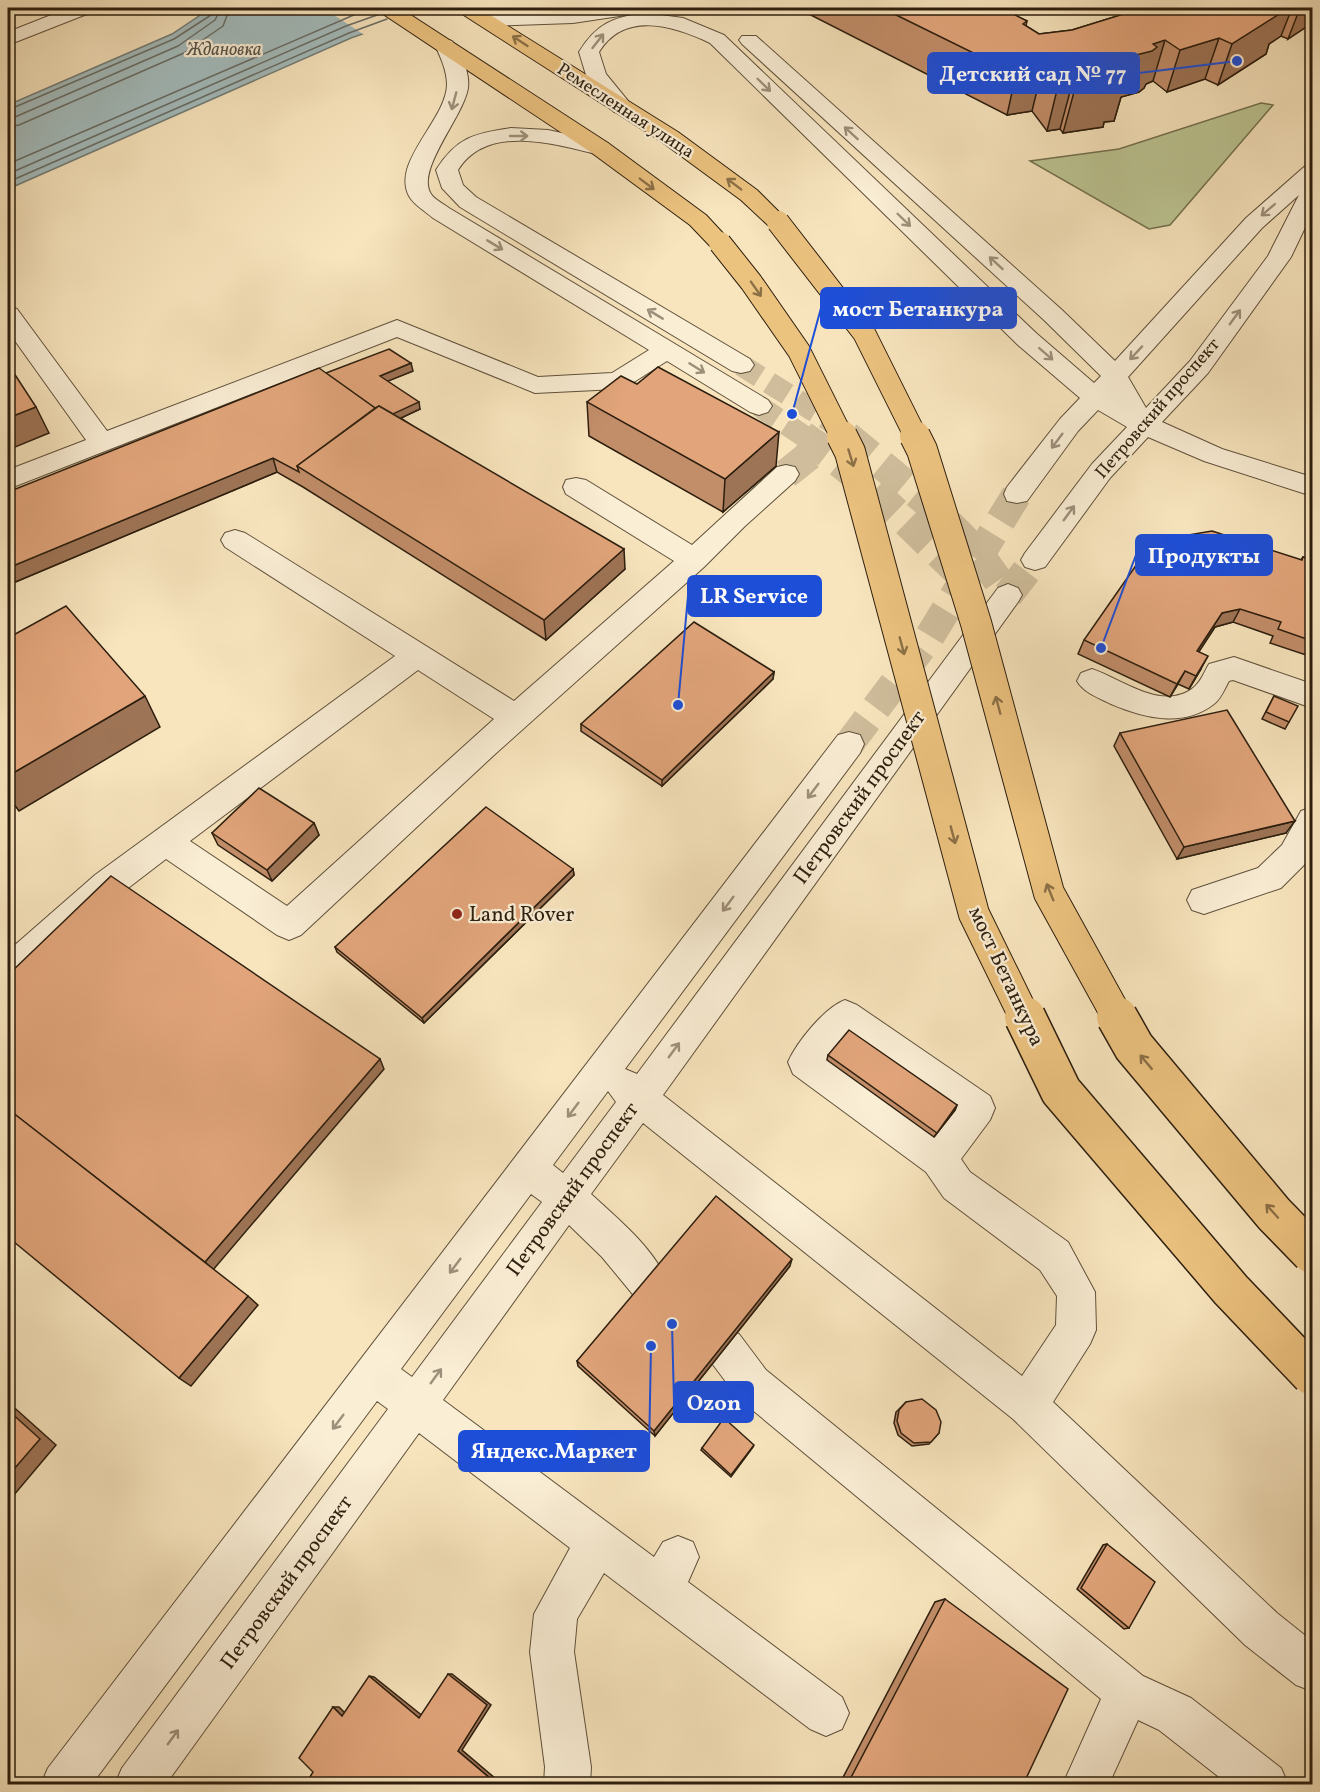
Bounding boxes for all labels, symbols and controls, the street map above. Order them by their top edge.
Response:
one-way arrow [591,33,604,49]
one-way arrow [511,35,528,48]
water label: Ждановка [186,38,261,63]
callout: Детский сад № 77 [928,53,1139,93]
street label: Ремесленная улица [552,57,699,165]
text: Детский сад № 77 [939,60,1127,91]
one-way arrow [756,77,771,91]
one-way arrow [448,91,460,110]
one-way arrow [844,126,859,140]
one-way arrow [509,130,529,142]
one-way arrow [639,177,655,190]
one-way arrow [727,178,743,190]
one-way arrow [1261,203,1276,217]
one-way arrow [897,213,912,227]
one-way arrow [486,240,503,252]
one-way arrow [989,257,1004,271]
one-way arrow [750,280,762,296]
callout: мост Бетанкура [821,288,1016,328]
text: мост Бетанкура [833,295,1003,326]
one-way arrow [647,307,664,319]
one-way arrow [1229,310,1241,326]
street label: Петровский проспект [1090,333,1226,485]
one-way arrow [1129,346,1143,361]
one-way arrow [1038,347,1053,361]
one-way arrow [688,362,705,374]
one-way arrow [1051,433,1064,449]
one-way arrow [846,448,857,467]
one-way arrow [1063,506,1076,522]
callout: Продукты [1136,535,1272,575]
text: Продукты [1148,542,1260,573]
callout: LR Service [688,576,821,616]
text: LR Service [700,582,808,613]
one-way arrow [897,636,909,655]
one-way arrow [992,696,1003,715]
street label: Петровский проспект [787,705,934,891]
one-way arrow [807,783,820,799]
one-way arrow [948,825,959,844]
one-way arrow [1044,884,1055,902]
one-way arrow [722,896,735,912]
place label: Land Rover [469,901,575,930]
street label: мост Бетанкура [961,902,1051,1051]
marker: Land Rover [450,907,464,921]
one-way arrow [668,1043,680,1059]
one-way arrow [1139,1055,1153,1070]
street label: Петровский проспект [500,1097,647,1283]
one-way arrow [567,1102,579,1118]
one-way arrow [1265,1203,1278,1219]
one-way arrow [449,1258,462,1274]
one-way arrow [430,1369,442,1385]
callout: Ozon [674,1382,753,1422]
text: Ozon [687,1389,741,1420]
one-way arrow [332,1413,344,1429]
callout: Яндекс.Маркет [459,1431,649,1471]
text: Яндекс.Маркет [471,1437,637,1468]
street label: Петровский проспект [214,1490,361,1676]
one-way arrow [166,1730,179,1746]

